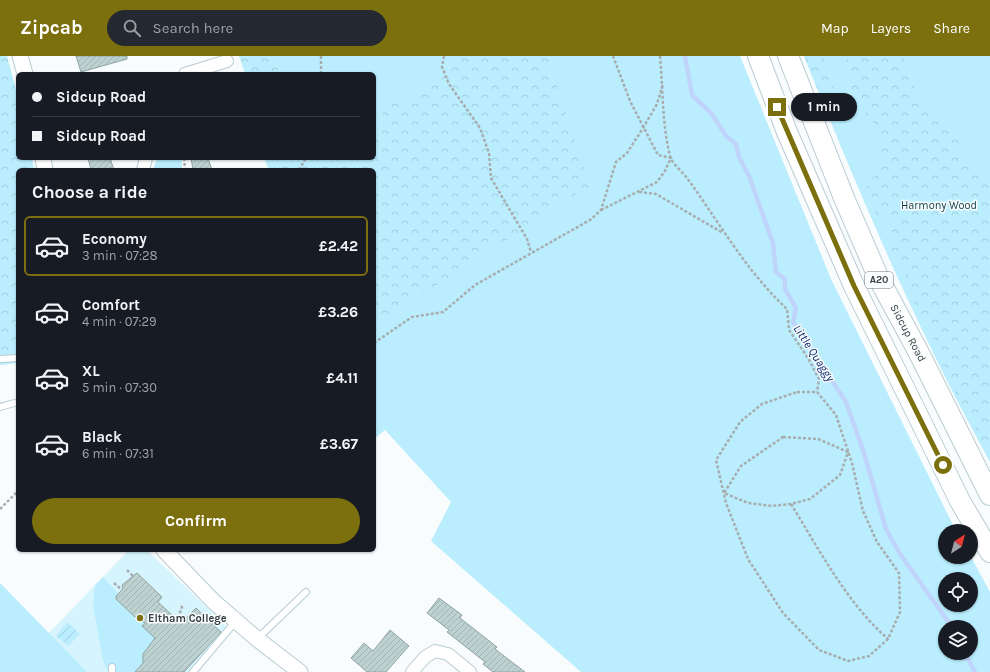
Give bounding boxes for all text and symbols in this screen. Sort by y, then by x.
search box [107,10,387,46]
text: Zipcab [20,17,83,39]
icon: search [121,17,143,39]
text: Search here [153,19,233,37]
text: Map [821,20,849,37]
text: Layers [871,20,911,37]
text: Share [933,20,970,37]
text: Sidcup Road [56,88,146,106]
callout: 1 min [791,93,857,121]
route end [768,98,786,116]
text: 1 min [808,99,840,114]
text: Sidcup Road [56,127,146,145]
text: Choose a ride [32,181,147,203]
park label: Harmony Wood [901,199,977,212]
icon: car [34,228,70,264]
text: Economy [82,230,147,248]
text: £2.42 [319,237,358,255]
text: 3 min · 07:28 [82,248,157,263]
road number: A20 [865,272,893,288]
icon: car [34,294,70,330]
text: Comfort [82,296,140,314]
street label: Sidcup Road [887,302,929,364]
text: £3.26 [318,303,358,321]
text: 4 min · 07:29 [82,314,157,329]
water label: Little Quaggy [790,322,838,385]
icon: car [34,360,70,396]
text: XL [82,362,100,380]
text: £4.11 [326,369,358,387]
text: 5 min · 07:30 [82,380,157,395]
icon: car [34,426,70,462]
text: Black [82,428,122,446]
text: £3.67 [320,435,358,453]
text: 6 min · 07:31 [82,446,154,461]
route start [934,456,952,474]
button: Confirm [32,498,360,544]
north arrow [938,524,978,564]
map controls [938,524,978,660]
button: locate [938,572,978,612]
place label: Eltham College [148,612,227,625]
marker: Eltham College [135,613,145,623]
button: layers [938,620,978,660]

